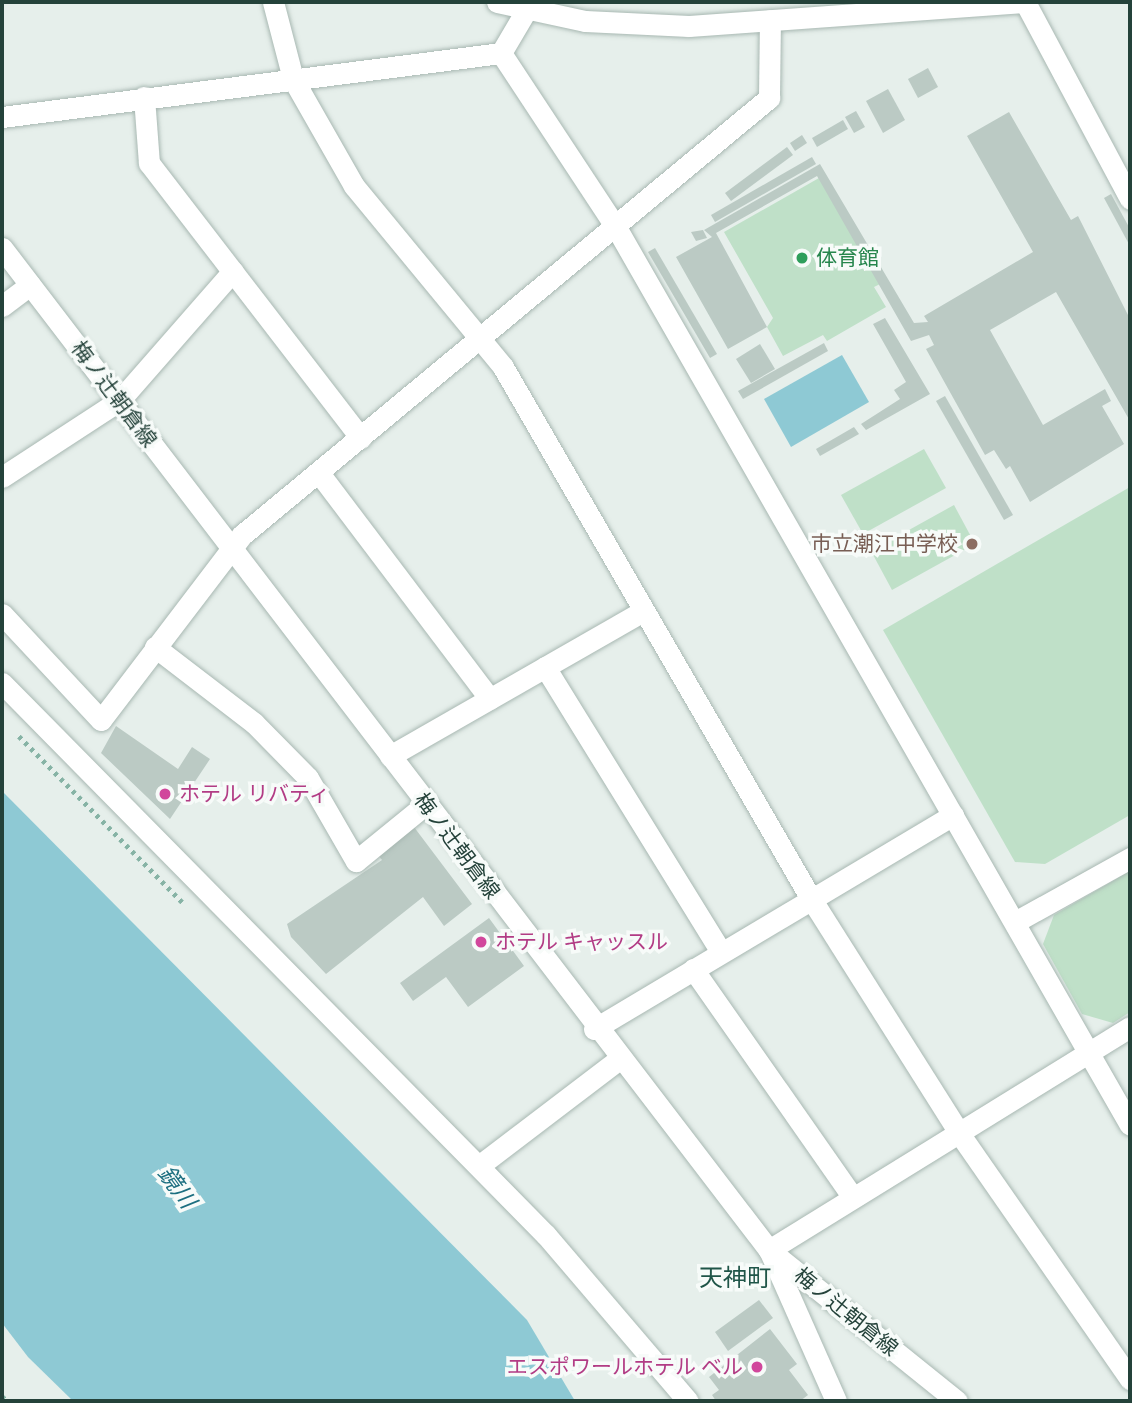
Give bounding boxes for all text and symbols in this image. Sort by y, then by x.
place label: 体育館 [816,245,879,271]
marker: 体育館 [794,250,810,266]
street label: 梅ノ辻朝倉線 [66,336,162,452]
place label: 市立潮江中学校 [811,531,958,557]
marker: 市立潮江中学校 [964,536,980,552]
place label: ホテル リバティ [179,781,331,807]
marker: ホテル リバティ [157,786,173,802]
street label: 梅ノ辻朝倉線 [409,788,505,904]
place label: ホテル キャッスル [495,929,668,955]
marker: ホテル キャッスル [473,934,489,950]
water label: 鏡川 [152,1160,202,1214]
street label: 梅ノ辻朝倉線 [789,1263,903,1361]
district label: 天神町 [699,1265,771,1293]
place label: エスポワールホテル ベル [507,1354,743,1380]
marker: エスポワールホテル ベル [749,1359,765,1375]

